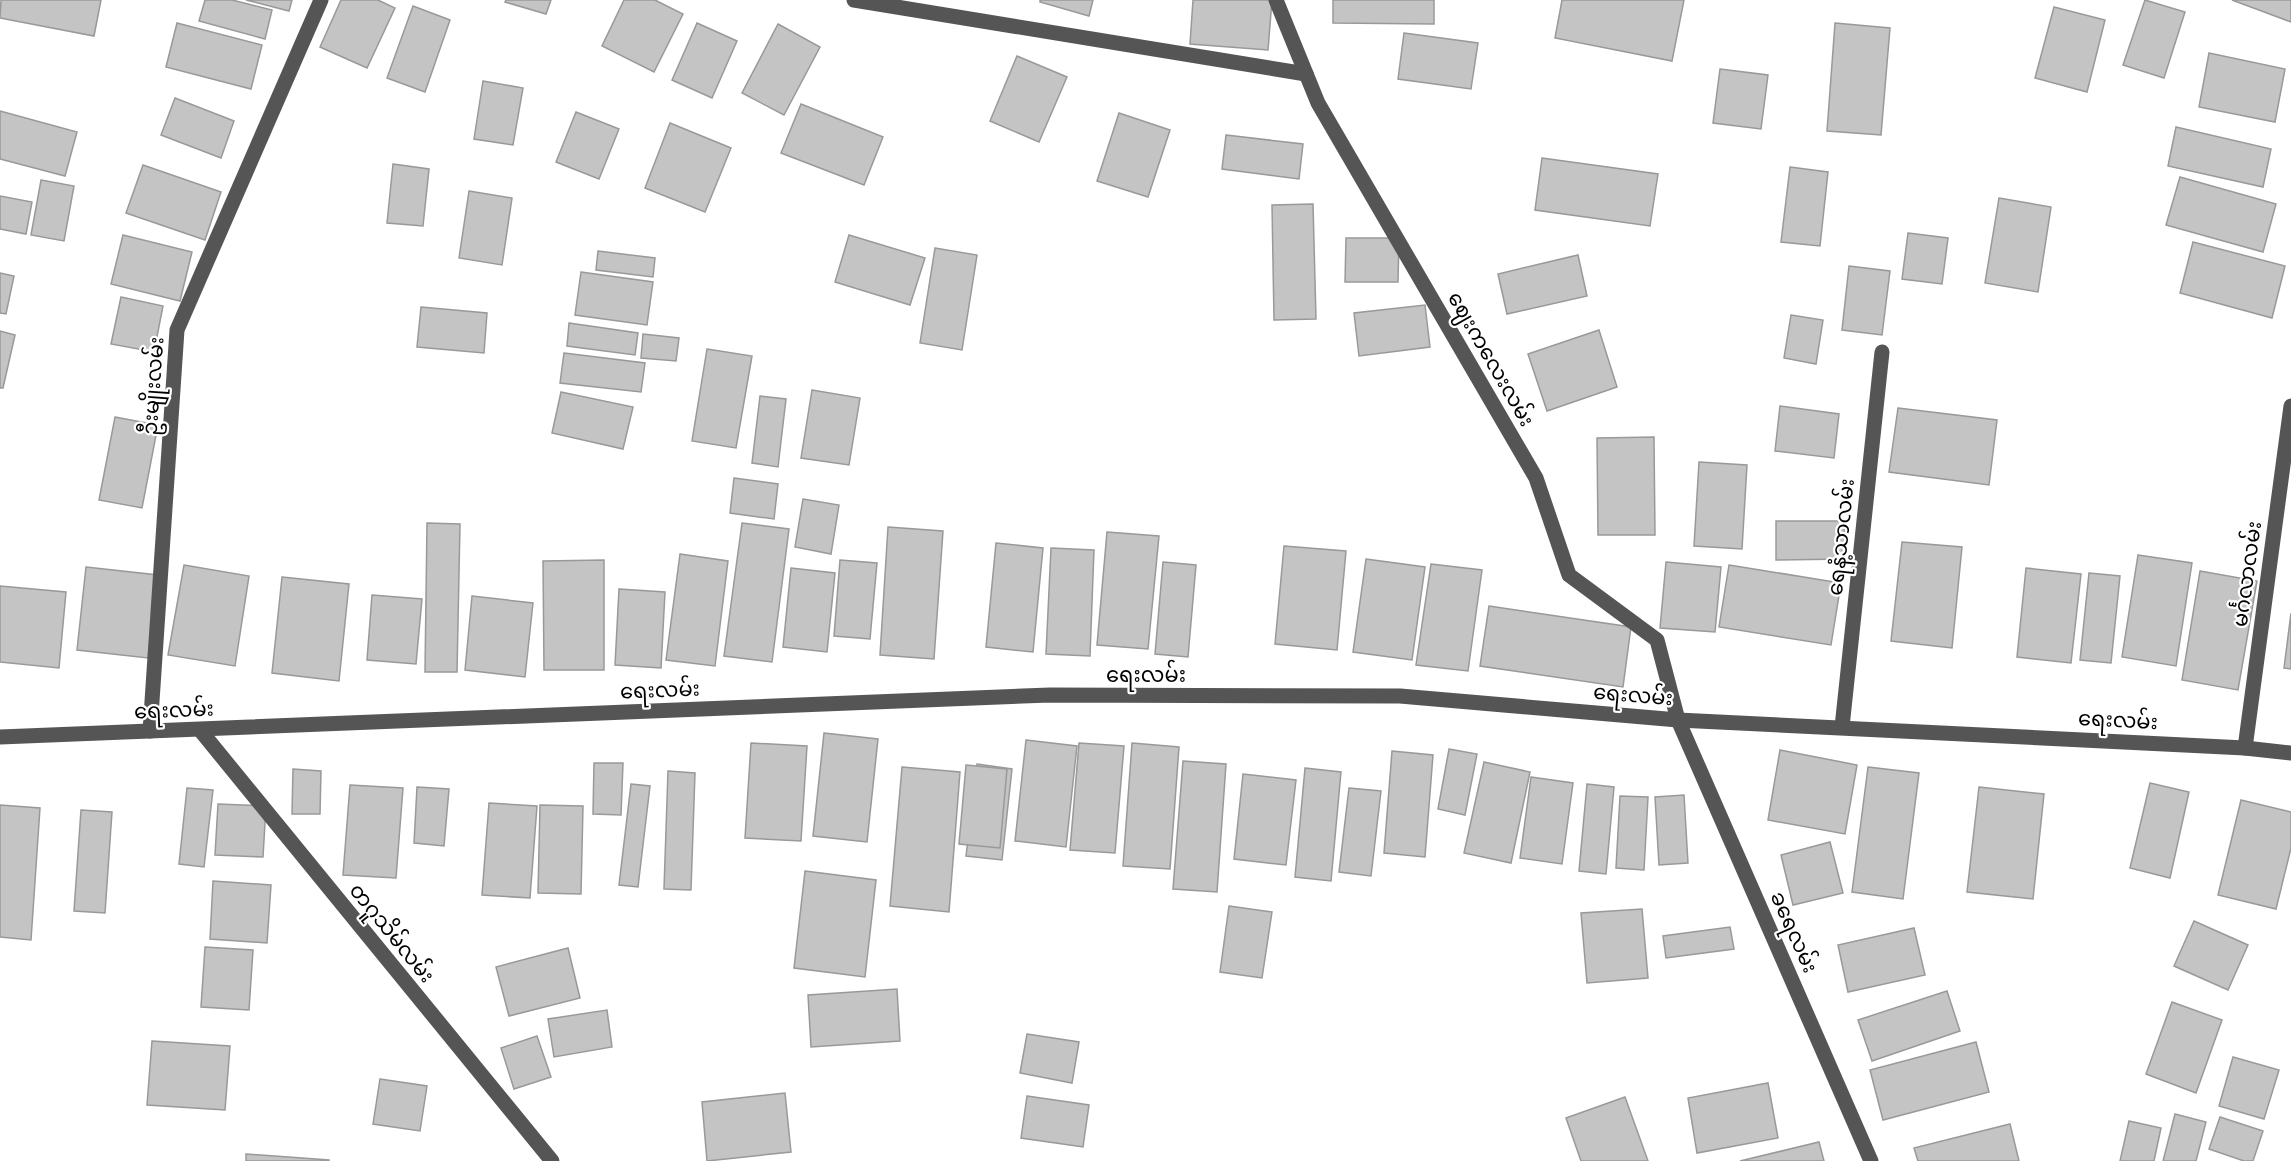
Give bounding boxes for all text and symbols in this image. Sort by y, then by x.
street label: ဈေးကလေးလမ်း [1439,286,1543,433]
street label: ဦးမျိုးလမ်း [134,336,174,436]
street label: ရေနံ့သာလမ်း [1819,477,1864,597]
street label: မင်္ဂလာလမ်း [2224,519,2266,628]
street label: ရေးလမ်း [1106,659,1186,692]
street label: ရေးလမ်း [620,673,700,708]
street label: ရေးလမ်း [1592,676,1674,715]
street label: ရေးလမ်း [134,693,214,728]
street label: ရေးလမ်း [2077,702,2159,739]
street label: တဂူသိမ်လမ်း [341,876,442,991]
street label: ခရေလမ်း [1761,886,1826,979]

